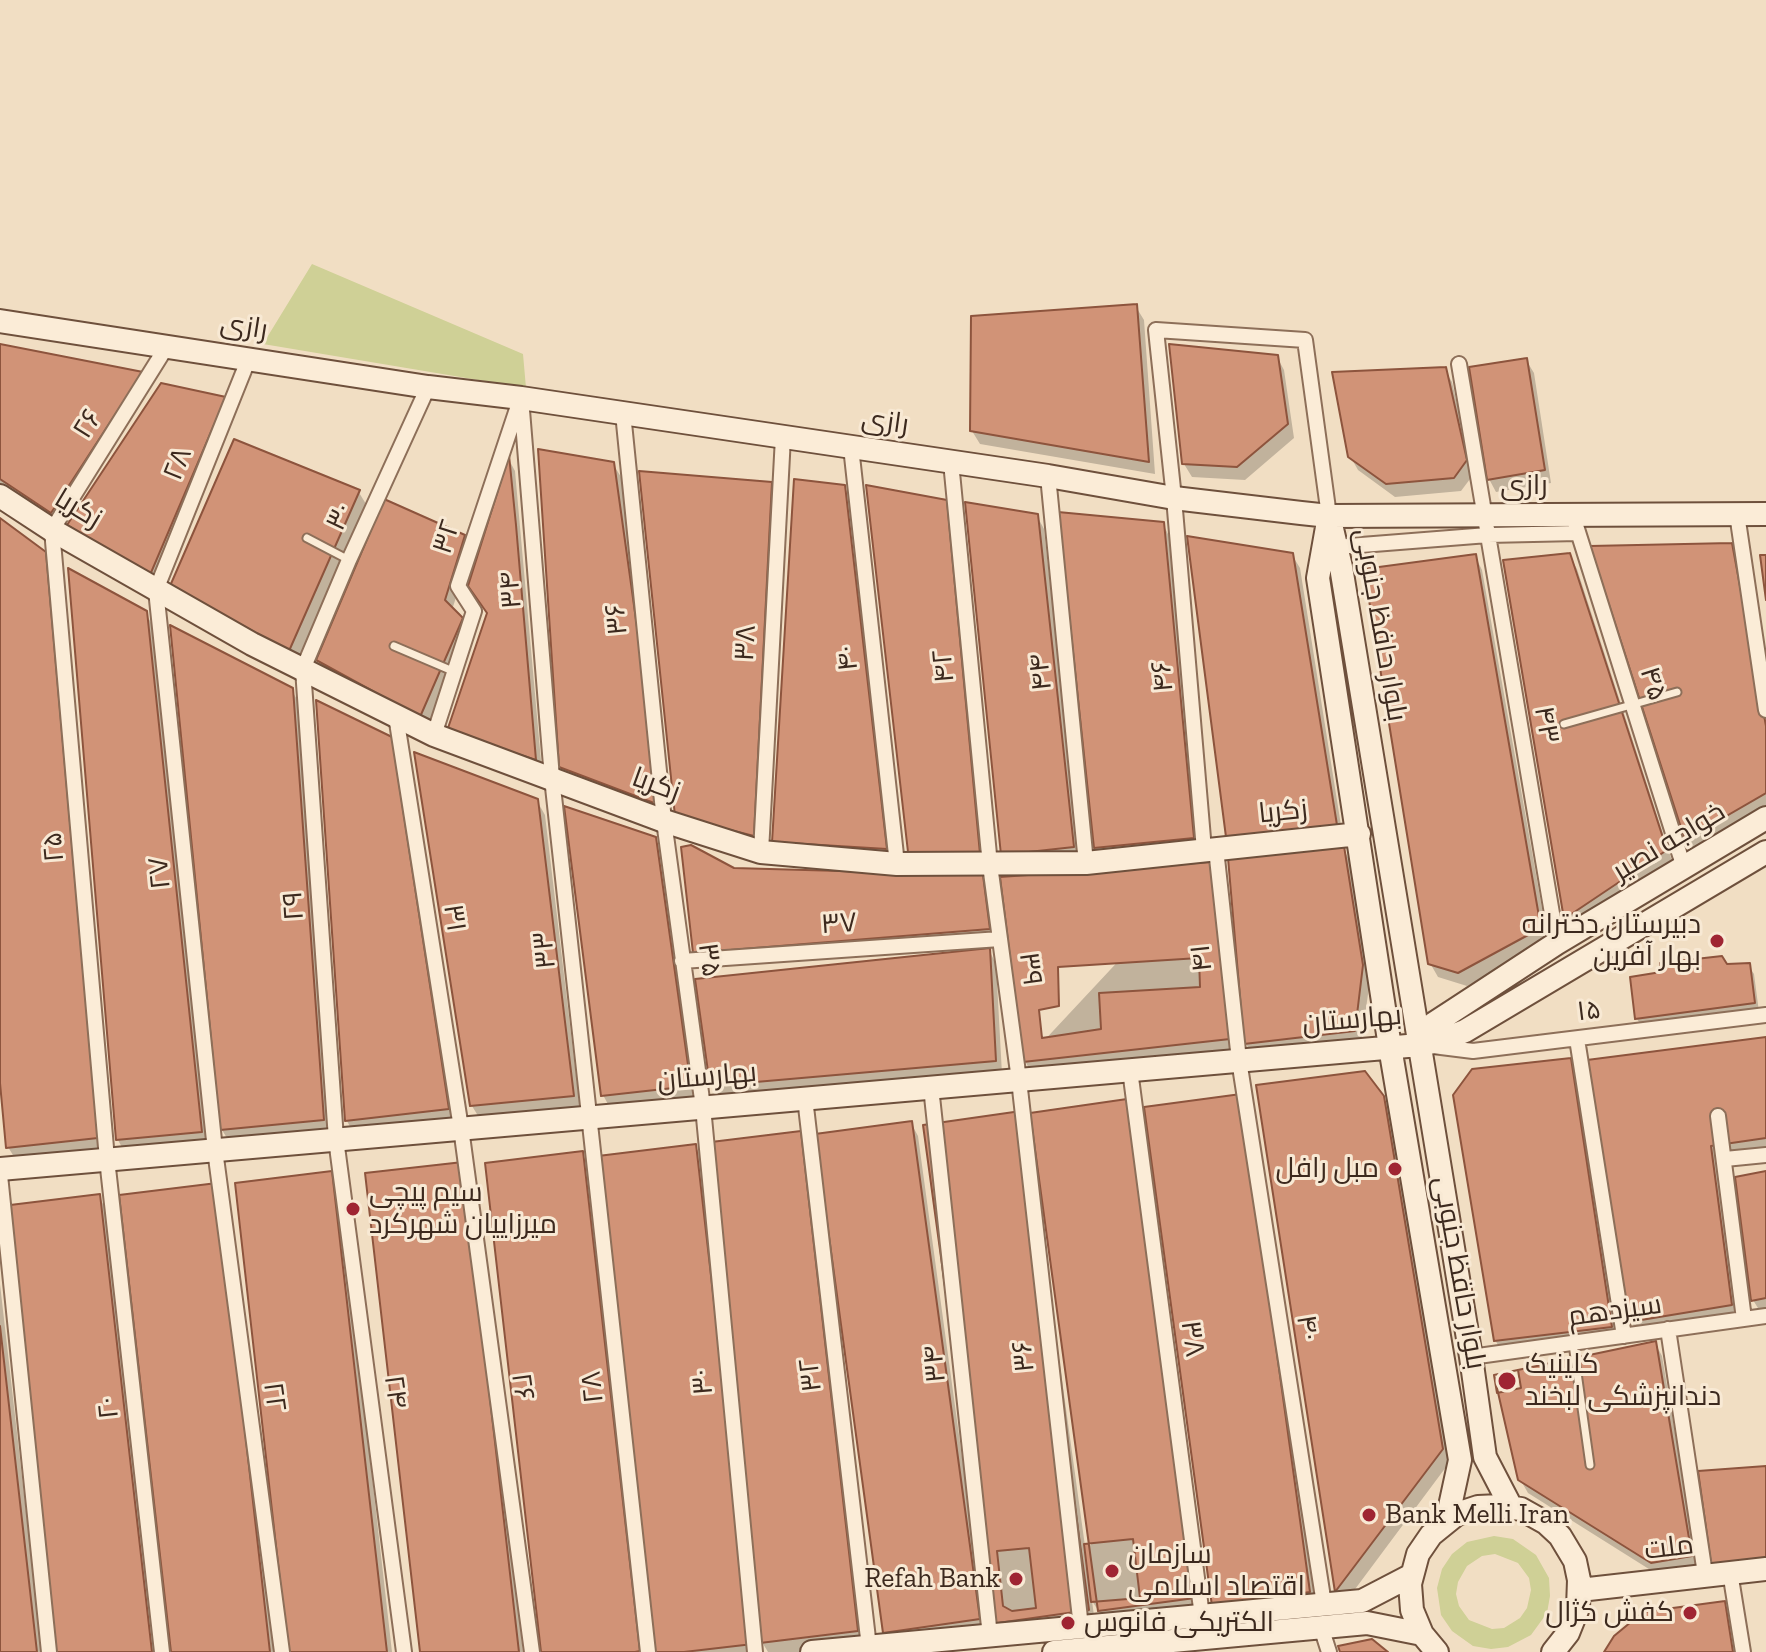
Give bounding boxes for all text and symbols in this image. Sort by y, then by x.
street label: رازی [218,307,270,347]
street label: رازی [859,402,911,442]
street label: ۲۶ [66,403,110,445]
street label: ۲۸ [156,443,200,485]
street label: رازی [1500,469,1548,503]
street label: زکریا [48,482,108,536]
street label: ۳۰ [319,498,361,536]
street label: ۳۲ [426,516,468,558]
street label: بلوار حافظ جنوبی [1347,526,1413,724]
street label: ۳۴ [493,570,529,610]
street label: ۳۶ [599,601,635,637]
street label: ۳۸ [728,624,764,662]
street label: ۴۰ [830,644,866,672]
street label: ۴۲ [926,648,962,684]
street label: ۴۴ [1022,652,1060,692]
street label: ۴۶ [1145,659,1181,693]
street label: ۴۵ [1632,663,1674,705]
street label: ۴۳ [1526,704,1566,746]
street label: زکریا [627,761,685,809]
street label: زکریا [1257,793,1309,831]
street label: خواجه نصیر [1607,795,1731,889]
street label: ۲۵ [36,831,72,863]
street label: ۲۷ [142,855,178,891]
street label: ۲۹ [276,890,312,922]
street label: ۳۱ [435,902,473,934]
street label: ۳۷ [820,906,858,942]
place label: دبیرستان دخترانه بهار آفرین [1522,908,1701,974]
street label: ۳۳ [526,929,564,971]
marker: دبیرستان دخترانه بهار آفرین [1708,932,1726,950]
street label: ۳۵ [690,941,728,979]
street label: ۴۱ [1184,943,1220,973]
street label: ۳۹ [1011,950,1049,988]
street label: ۱۵ [1575,993,1603,1029]
street label: بهارستان [1301,999,1403,1041]
street label: بهارستان [656,1056,758,1098]
place label: مبل رافل [1275,1152,1379,1186]
marker: مبل رافل [1386,1160,1404,1178]
street label: بلوار حافظ جنوبی [1426,1174,1492,1372]
place label: سیم پیچی میرزاییان شهرکرد [369,1176,557,1242]
marker: سیم پیچی میرزاییان شهرکرد [344,1200,362,1218]
street label: سیزدهم [1566,1288,1664,1334]
street label: ۴۰ [1288,1313,1326,1343]
street label: ۳۸ [1173,1319,1211,1359]
street label: ۳۶ [1006,1338,1042,1374]
street label: ۳۴ [916,1344,954,1384]
place label: کلینیک دندانپزشکی لبخند [1525,1348,1721,1414]
street label: ۳۲ [792,1356,830,1394]
street label: ۳۰ [685,1368,721,1396]
street label: ۲۸ [575,1369,611,1405]
marker: کلینیک دندانپزشکی لبخند [1496,1370,1518,1392]
street label: ۲۶ [503,1371,541,1403]
street label: ۲۴ [376,1373,414,1411]
street label: ۲۲ [255,1380,293,1414]
street label: ۲۰ [91,1395,127,1421]
place label: Bank Melli Iran [1385,1498,1569,1532]
marker: Bank Melli Iran [1360,1506,1378,1524]
street label: ملت [1642,1528,1696,1568]
place label: سازمان اقتصاد اسلامی [1128,1538,1305,1604]
place label: Refah Bank [864,1562,1000,1596]
marker: سازمان اقتصاد اسلامی [1103,1562,1121,1580]
marker: Refah Bank [1007,1570,1025,1588]
place label: کفش کژال [1545,1596,1674,1630]
marker: کفش کژال [1681,1604,1699,1622]
place label: الکتریکی فانوس [1084,1606,1274,1640]
marker: الکتریکی فانوس [1059,1614,1077,1632]

